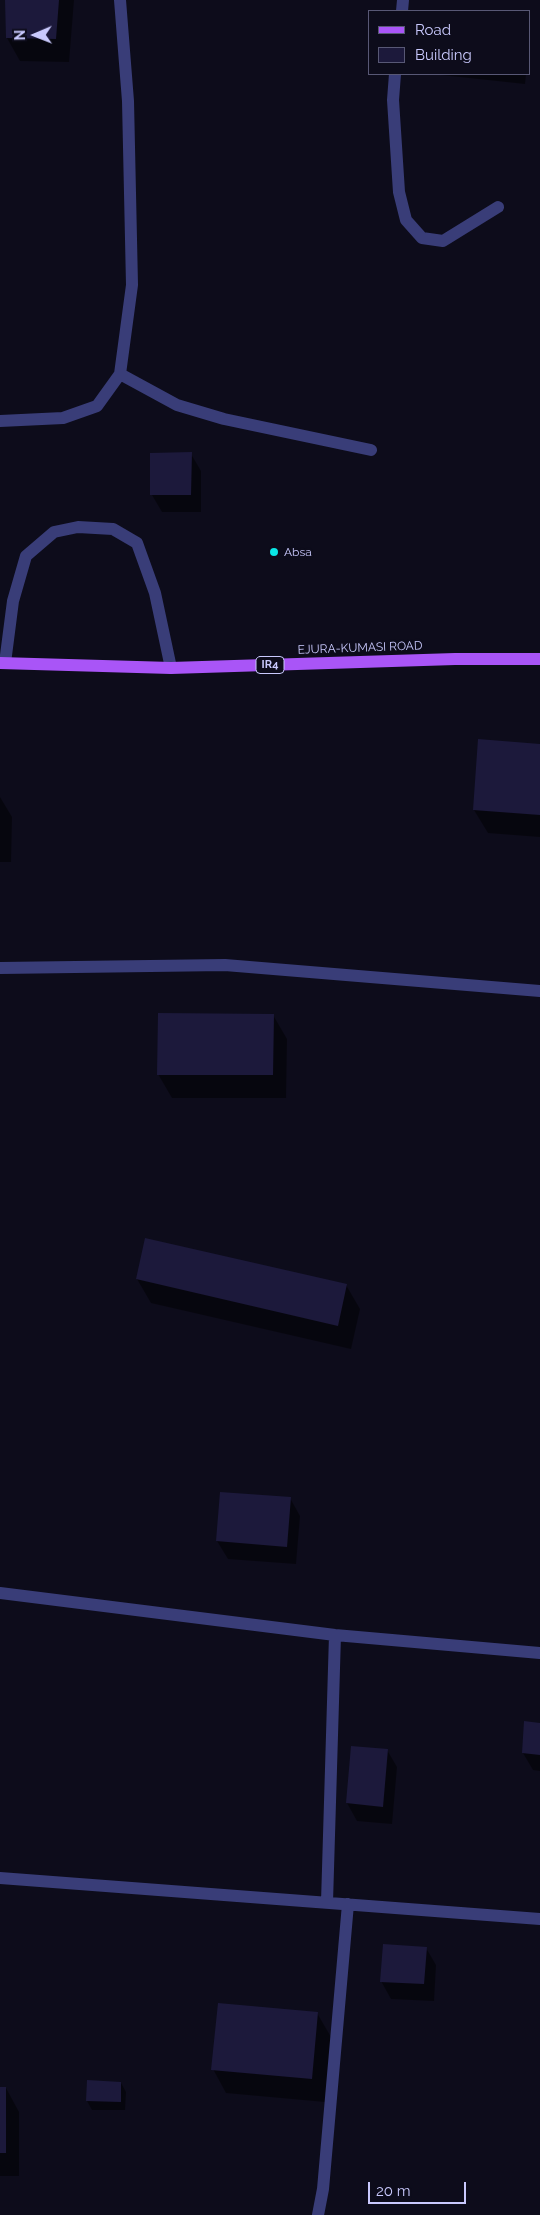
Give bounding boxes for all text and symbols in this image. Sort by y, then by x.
north arrow [10,10,60,60]
legend [368,10,530,75]
text: Road [415,21,451,39]
text: N [12,30,28,41]
text: Building [415,46,472,64]
place label: Absa [284,545,312,559]
marker: Absa [268,546,280,558]
street label: EJURA-KUMASI ROAD [297,639,423,657]
road number: IR4 [256,656,284,674]
scale bar [370,2172,468,2204]
text: 20 m [376,2182,411,2200]

